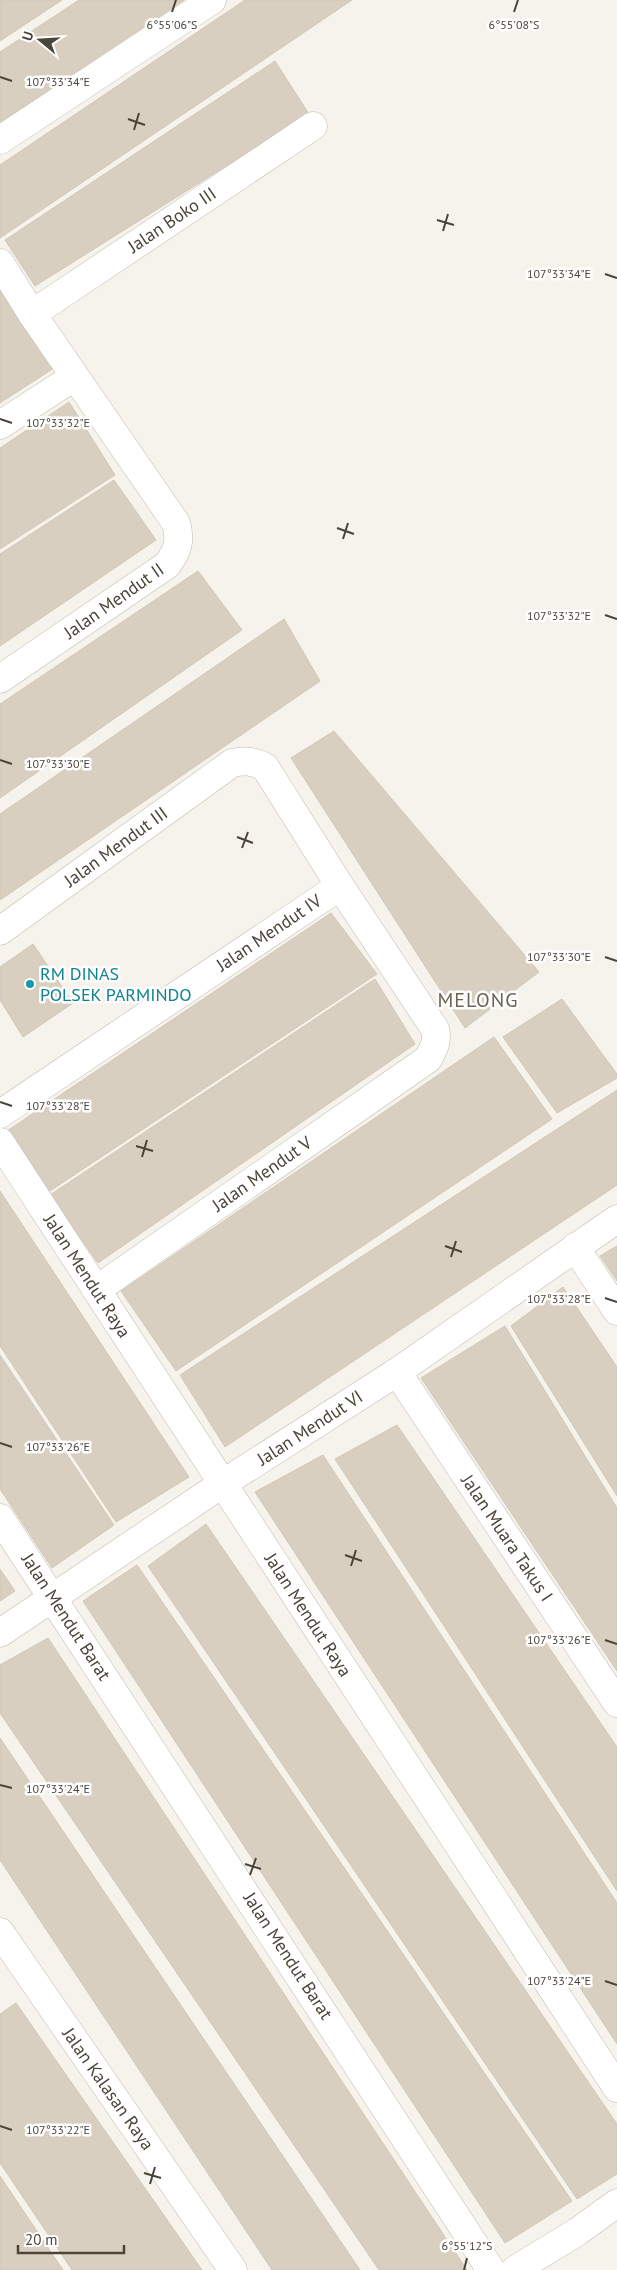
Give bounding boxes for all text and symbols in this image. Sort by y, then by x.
north arrow [15,15,65,65]
text: 6°55'06"S [147,17,197,32]
text: 6°55'08"S [489,17,539,32]
text: U [18,29,38,43]
text: 107°33'34"E [26,74,90,89]
street label: Jalan Boko III [122,182,220,258]
text: 107°33'34"E [527,266,591,281]
text: 107°33'32"E [26,415,90,430]
street label: Jalan Mendut II [58,558,168,644]
text: 107°33'32"E [527,608,591,623]
text: 107°33'30"E [26,756,90,771]
street label: Jalan Mendut III [59,801,172,892]
street label: Jalan Mendut IV [211,889,326,977]
text: 107°33'30"E [527,949,591,964]
place label: RM DINAS POLSEK PARMINDO [40,962,192,1006]
marker: RM DINAS POLSEK PARMINDO [24,978,36,990]
district label: MELONG [438,987,518,1013]
text: 107°33'28"E [26,1098,90,1113]
street label: Jalan Mendut V [207,1130,317,1217]
street label: Jalan Mendut Raya [38,1209,136,1342]
text: 107°33'28"E [527,1291,591,1306]
street label: Jalan Mendut VI [252,1385,367,1471]
text: 107°33'26"E [26,1439,90,1454]
street label: Jalan Muara Takus I [456,1469,558,1606]
street label: Jalan Mendut Barat [16,1548,116,1685]
street label: Jalan Mendut Raya [259,1548,357,1681]
text: 107°33'26"E [527,1632,591,1647]
text: 107°33'24"E [26,1781,90,1796]
street label: Jalan Mendut Barat [238,1887,338,2024]
text: 107°33'24"E [527,1973,591,1988]
street label: Jalan Kalasan Raya [57,2022,159,2155]
text: 107°33'22"E [26,2122,90,2137]
scale bar [18,2222,124,2254]
text: 20 m [25,2230,58,2249]
text: 6°55'12"S [442,2238,492,2253]

